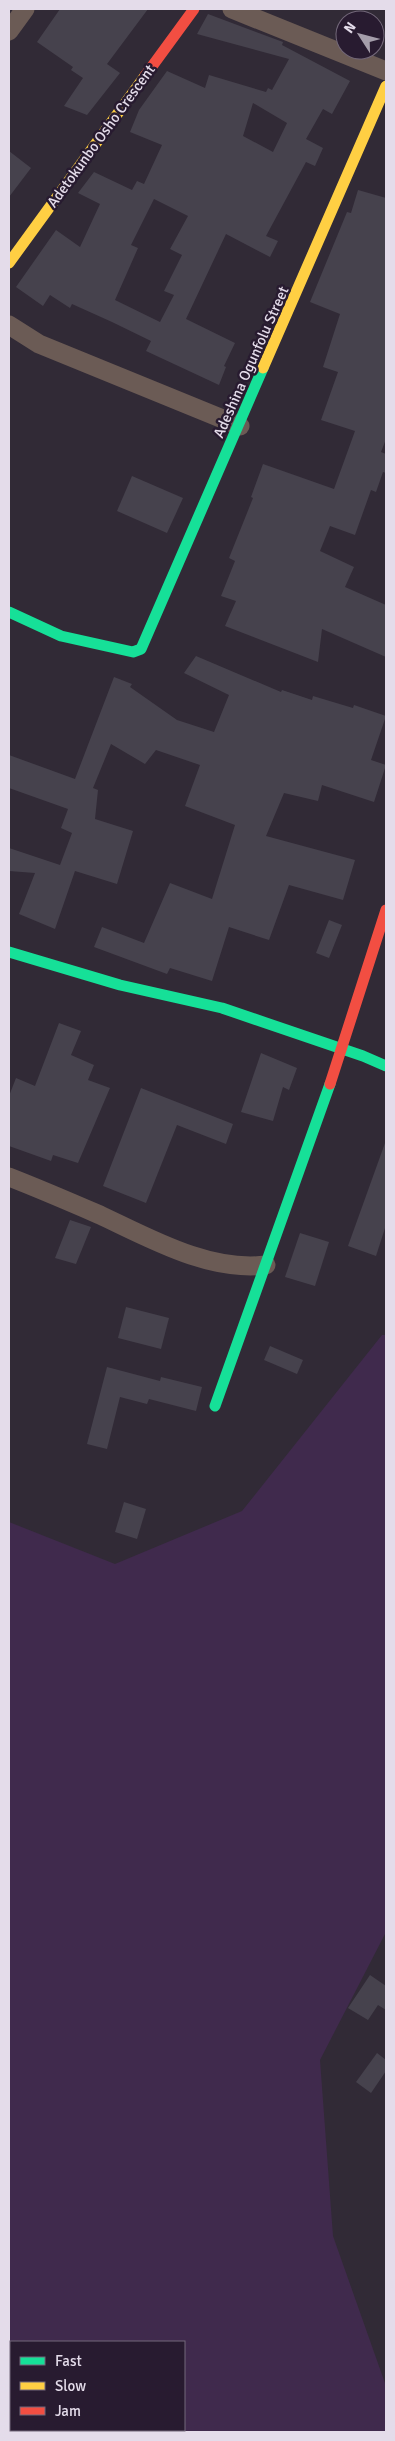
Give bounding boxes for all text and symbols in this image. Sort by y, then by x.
north arrow [335,10,385,60]
text: N [340,19,360,37]
street label: Adetokunbo Osho Crescent [43,61,159,211]
street label: Adeshina Ogunfolu Street [209,283,293,441]
legend [10,2341,185,2431]
text: Fast [55,2352,82,2370]
text: Slow [55,2377,86,2395]
text: Jam [55,2402,81,2420]

